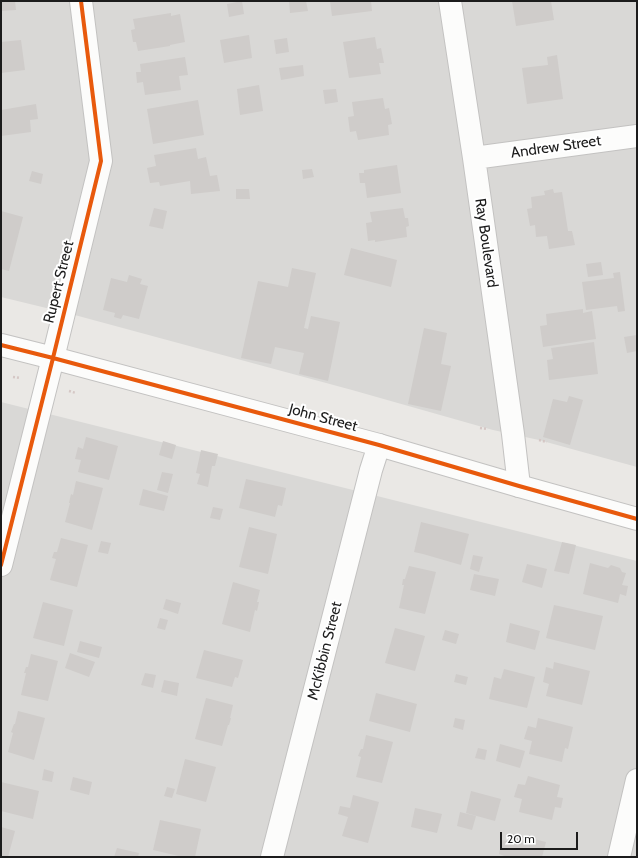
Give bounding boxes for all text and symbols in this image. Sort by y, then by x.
street label: Andrew Street [510,132,602,162]
street label: Ray Boulevard [471,197,501,289]
street label: Rupert Street [40,239,78,325]
street label: John Street [287,400,359,436]
street label: McKibbin Street [304,600,346,702]
scale bar [502,824,580,850]
text: 20 m [507,831,535,846]

